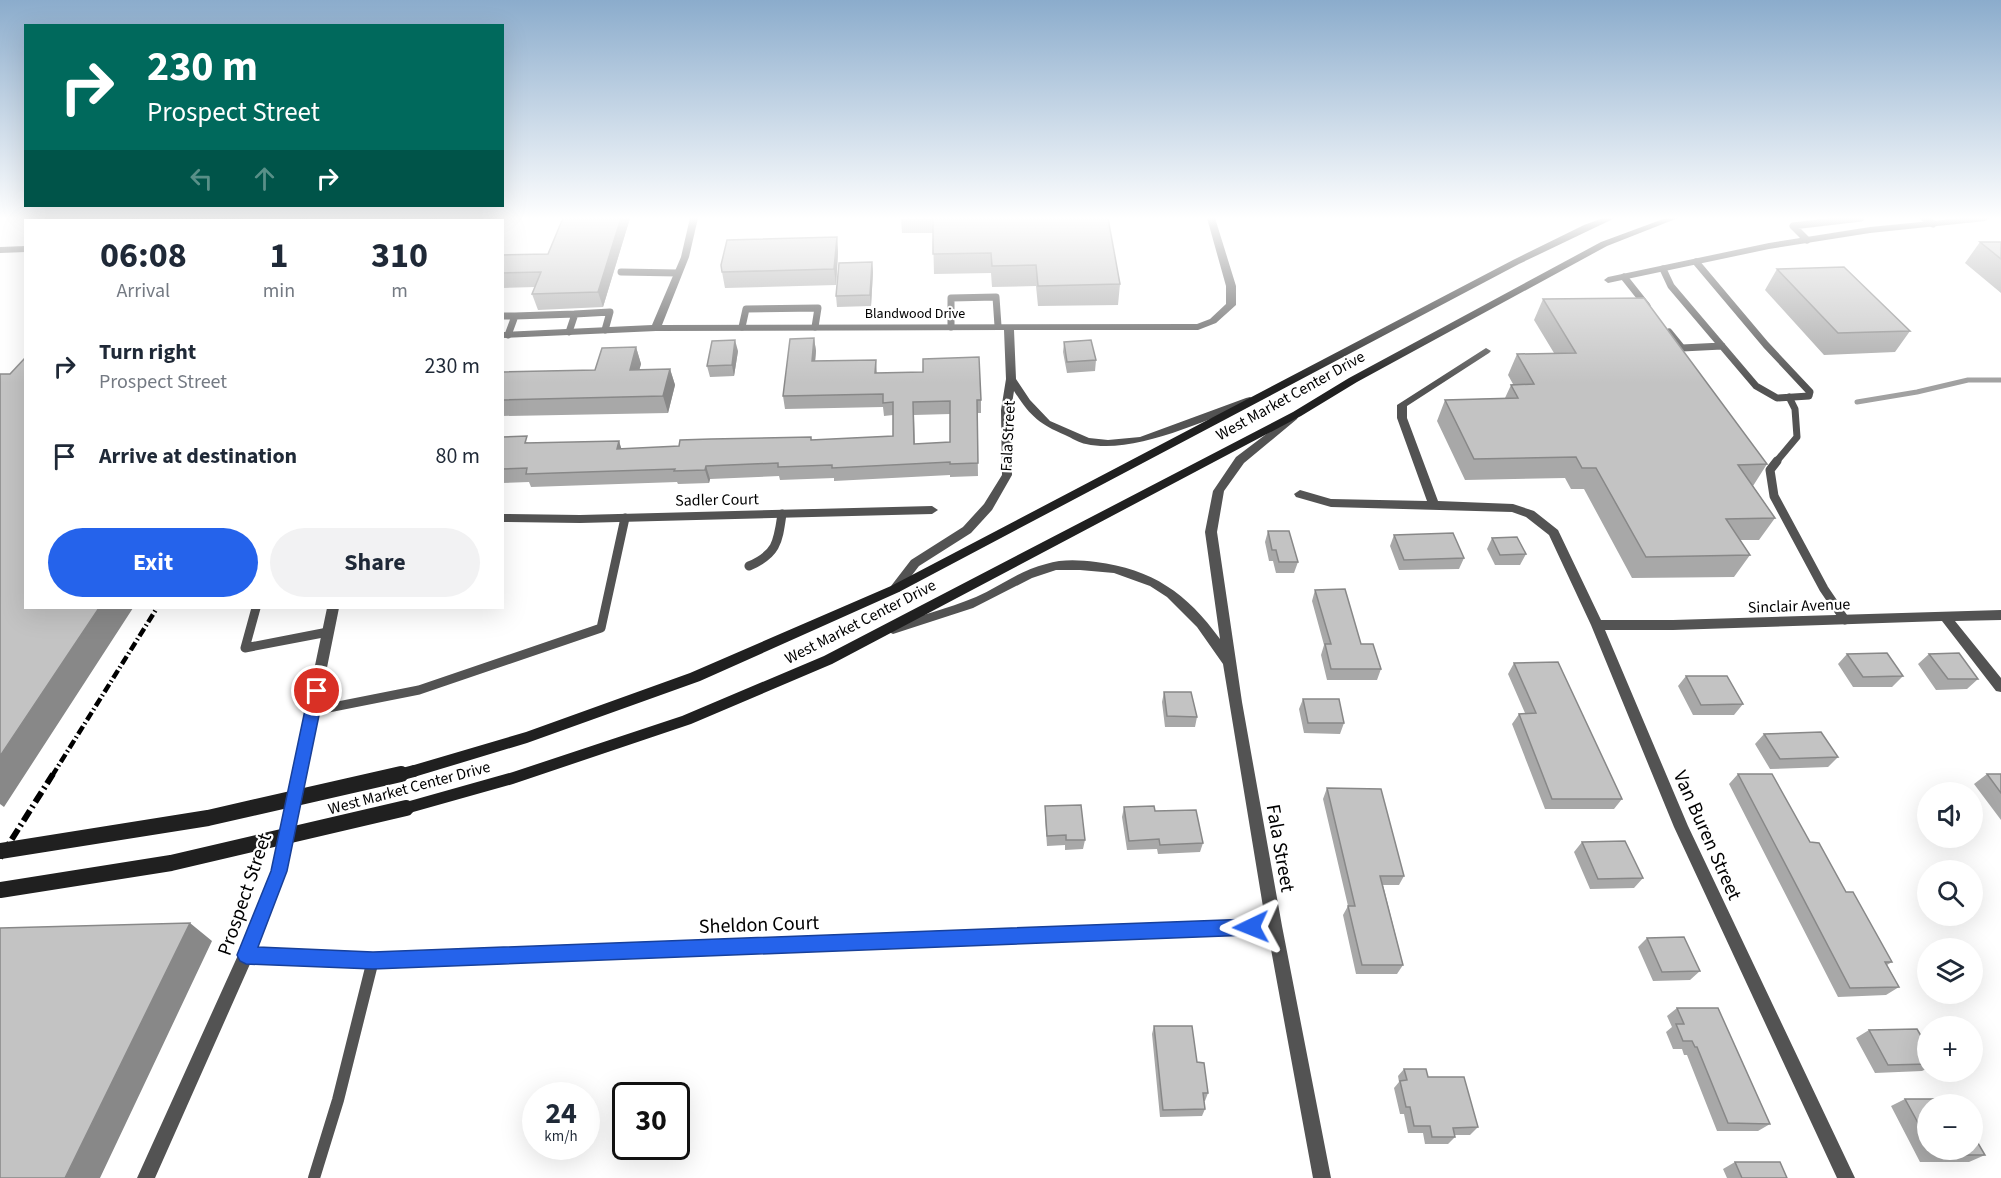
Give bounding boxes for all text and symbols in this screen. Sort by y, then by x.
text: 230 m [147,37,258,97]
icon: right [48,48,126,126]
text: Prospect Street [147,93,320,132]
icon: left [185,162,218,195]
icon: ahead [248,162,281,195]
icon: right [311,162,344,195]
text: 06:08 [100,230,187,281]
text: 1 [269,230,288,281]
text: 310 [371,230,428,281]
text: Arrival [116,277,170,305]
text: min [263,277,295,305]
text: m [391,277,408,305]
street label: Blandwood Drive [865,304,965,324]
text: Turn right [99,336,196,368]
street label: West Market Center Drive [1212,346,1369,446]
icon: right [48,350,81,383]
text: 230 m [425,350,480,382]
text: Prospect Street [99,368,227,396]
street label: Fala Street [995,400,1021,472]
icon: arrive [48,440,81,473]
text: Arrive at destination [99,440,297,472]
text: 80 m [435,440,480,472]
street label: Sadler Court [675,488,760,512]
button: Exit [48,528,258,597]
button: Share [270,528,480,597]
street label: West Market Center Drive [781,574,940,670]
street label: Sinclair Avenue [1747,593,1851,619]
pin [291,665,342,716]
icon: arrive [300,674,333,707]
street label: West Market Center Drive [326,756,493,820]
street label: Van Buren Street [1666,766,1748,905]
map controls [1917,782,1983,1160]
button: sound [1917,782,1983,848]
street label: Fala Street [1259,802,1302,894]
street label: Prospect Street [211,829,279,959]
button: search [1917,860,1983,926]
position arrow [1219,895,1283,959]
street label: Sheldon Court [698,909,820,941]
button: layers [1917,938,1983,1004]
button: + [1917,1016,1983,1082]
speed limit sign: 30 [612,1082,690,1160]
text: 24 [545,1092,577,1135]
button: − [1917,1094,1983,1160]
text: km/h [544,1126,578,1147]

